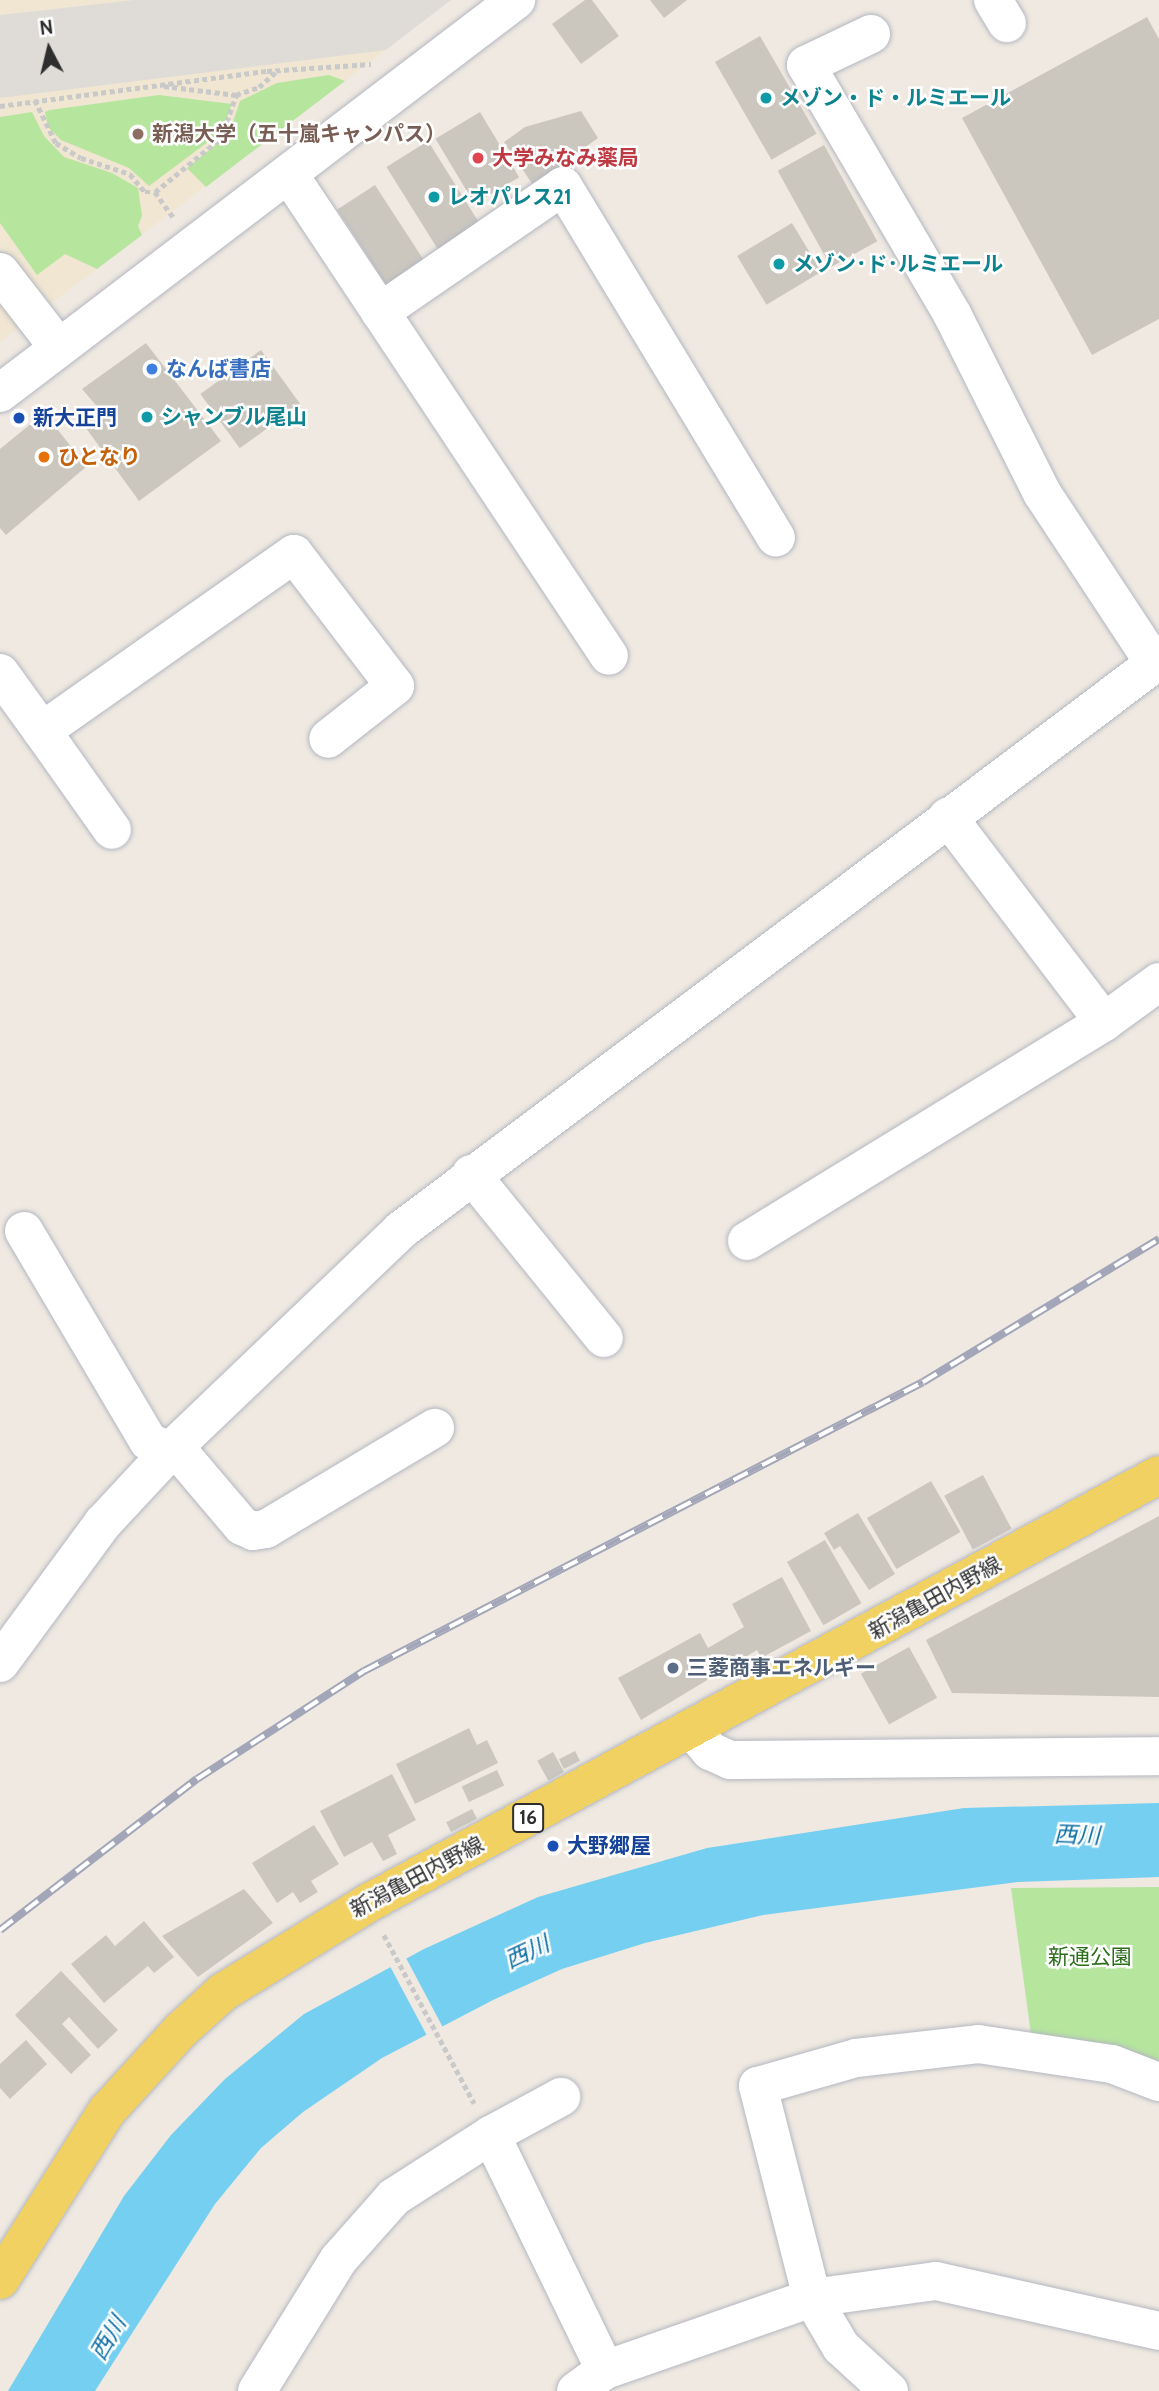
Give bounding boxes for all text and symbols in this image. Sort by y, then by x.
north arrow [14,14,84,84]
text: N [38,15,54,40]
place label: メゾン・ド・ルミエール [780,85,1011,111]
marker: メゾン・ド・ルミエール [758,90,774,106]
place label: 新潟大学（五十嵐キャンパス） [152,121,446,147]
marker: 新潟大学（五十嵐キャンパス） [130,126,146,142]
place label: 大学みなみ薬局 [492,145,639,171]
marker: 大学みなみ薬局 [470,150,486,166]
place label: レオパレス21 [448,184,572,210]
marker: レオパレス21 [426,189,442,205]
place label: メゾン･ド･ルミエール [793,251,1003,277]
marker: メゾン･ド･ルミエール [771,256,787,272]
place label: なんば書店 [166,356,271,382]
marker: なんば書店 [144,361,160,377]
place label: シャンブル尾山 [161,404,308,430]
place label: 新大正門 [33,405,117,431]
marker: シャンブル尾山 [139,409,155,425]
marker: 新大正門 [11,410,27,426]
place label: ひとなり [58,444,142,470]
marker: ひとなり [36,449,52,465]
street label: 新潟亀田内野線 [865,1551,1005,1645]
place label: 三菱商事エネルギー [687,1655,876,1681]
marker: 三菱商事エネルギー [665,1660,681,1676]
road number: 16 [510,1802,546,1834]
water label: 西川 [1054,1820,1100,1850]
street label: 新潟亀田内野線 [346,1831,488,1923]
place label: 大野郷屋 [567,1833,651,1859]
marker: 大野郷屋 [545,1838,561,1854]
water label: 西川 [500,1930,554,1974]
park label: 新通公園 [1048,1944,1132,1970]
water label: 西川 [84,2311,132,2365]

